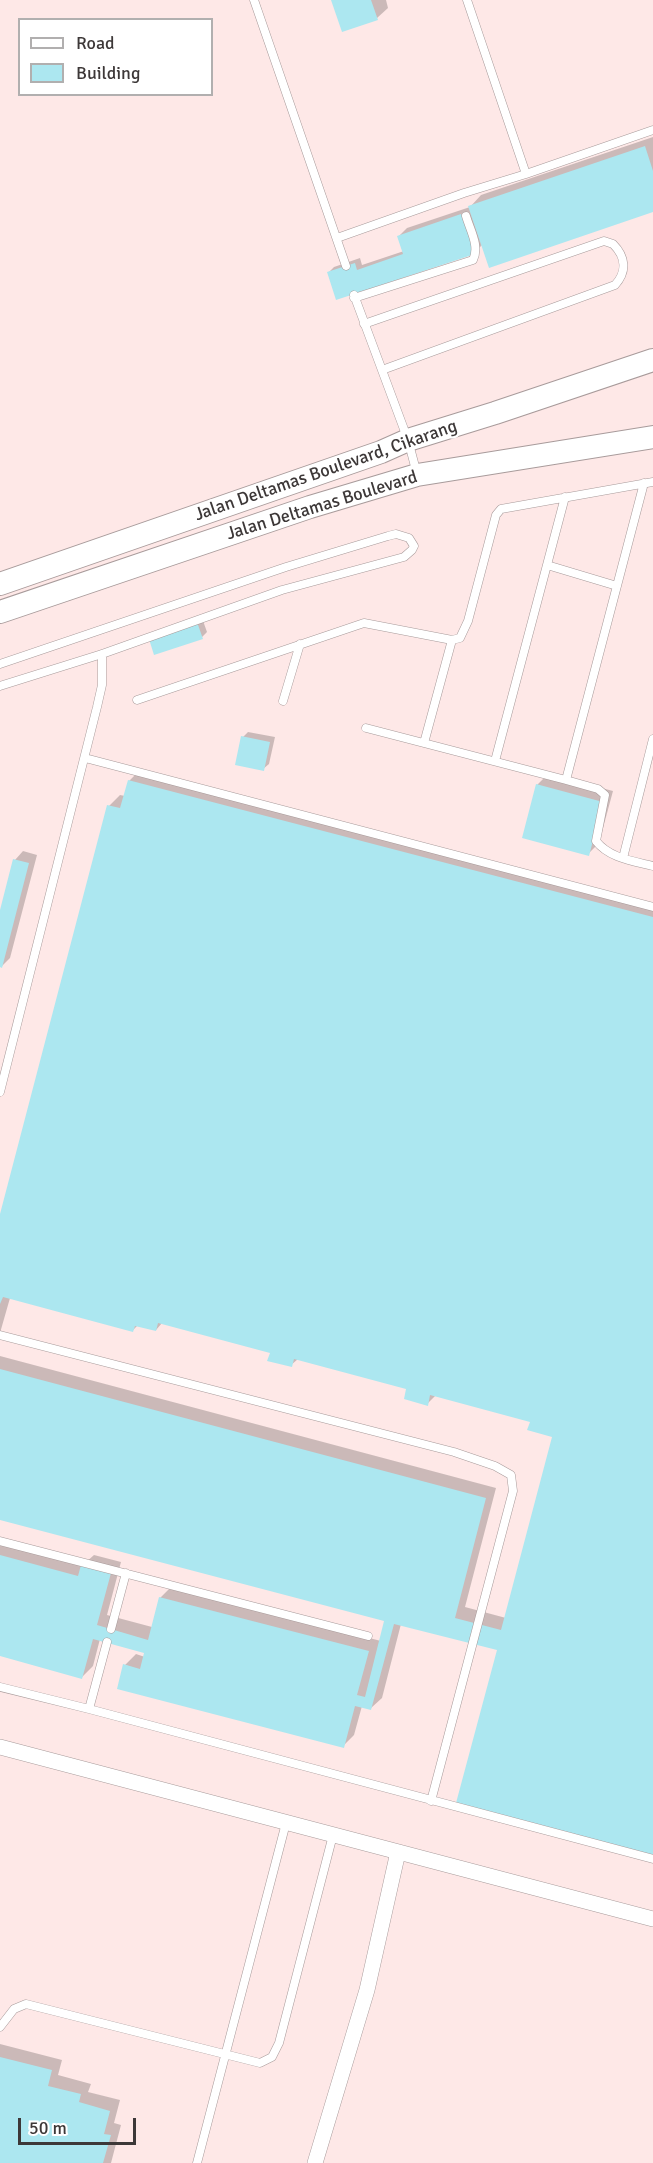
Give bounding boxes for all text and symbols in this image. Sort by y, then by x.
legend [18,18,213,96]
text: Road [76,32,115,54]
text: Building [76,62,140,84]
street label: Jalan Deltamas Boulevard, Cikarang [192,416,460,526]
street label: Jalan Deltamas Boulevard [224,467,420,545]
scale bar [21,2106,140,2144]
text: 50 m [29,2117,67,2139]

